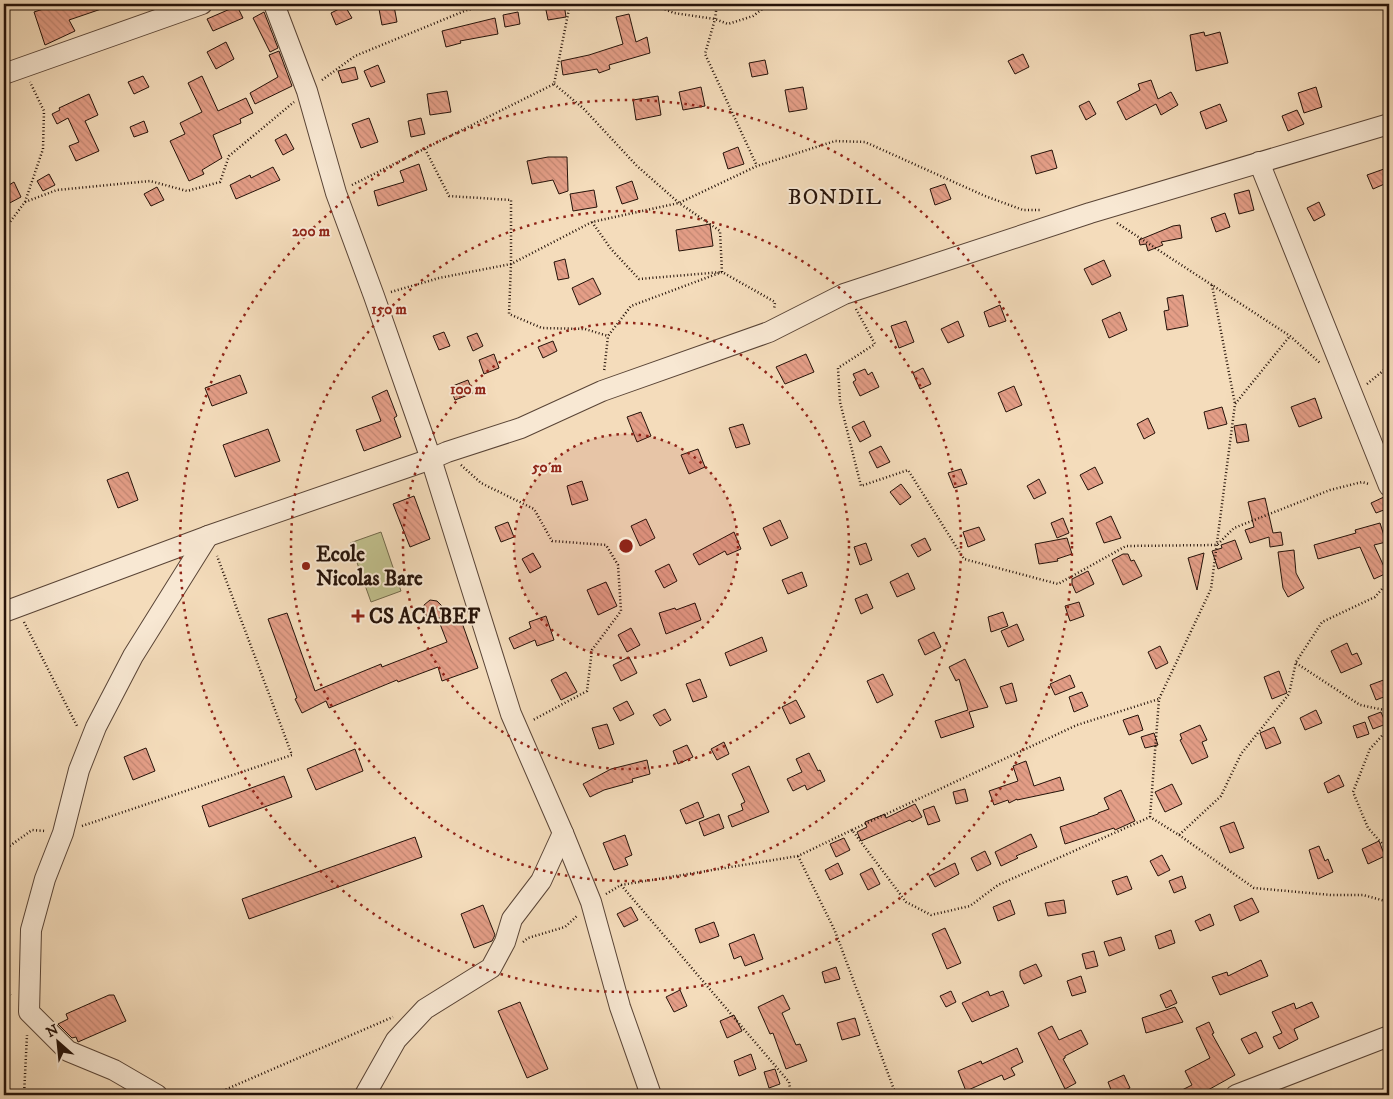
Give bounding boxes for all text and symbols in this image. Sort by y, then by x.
district label: BONDIL [788,184,882,211]
text: 200 m [292,222,331,241]
text: 150 m [371,300,407,319]
text: 100 m [450,380,487,399]
text: 50 m [531,458,563,477]
centre of rings [617,537,635,555]
place label: Ecole Nicolas Bare [316,542,423,592]
marker: Ecole Nicolas Bare [300,560,312,572]
place label: CS ACABEF [369,604,480,630]
marker: CS ACABEF [351,609,365,623]
north arrow [32,1016,82,1066]
text: N [43,1020,62,1042]

